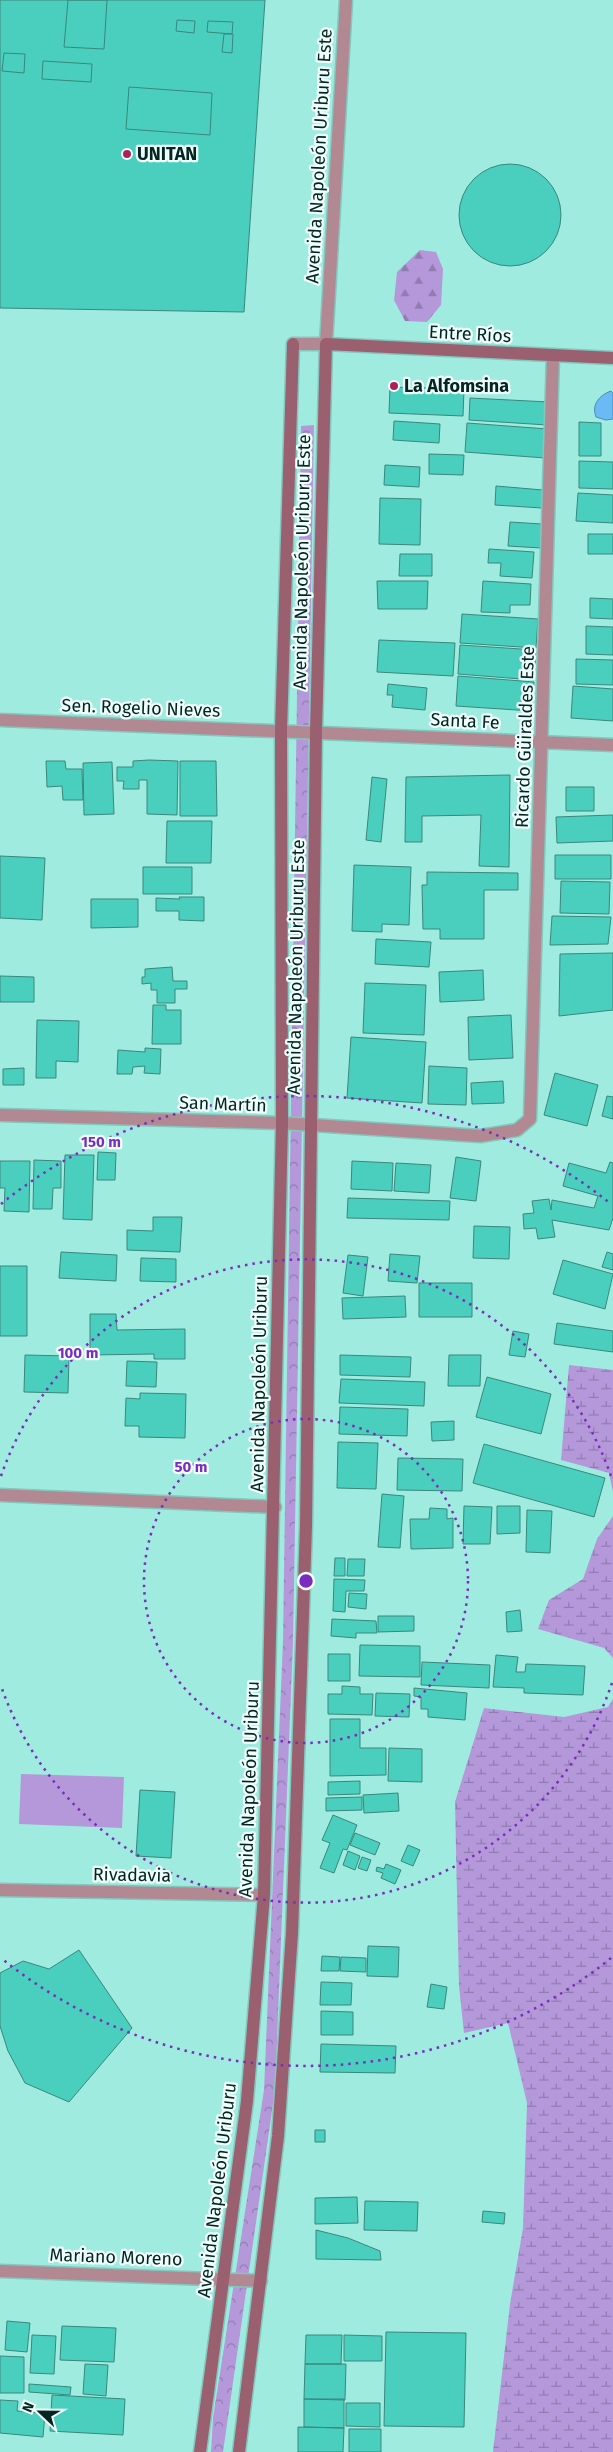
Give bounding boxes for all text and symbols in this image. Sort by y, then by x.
street label: Avenida Napoleón Uriburu Este [301,28,337,284]
place label: UNITAN [137,143,197,165]
marker: UNITAN [121,148,133,160]
street label: Entre Ríos [428,321,512,347]
place label: La Alfomsina [404,375,509,397]
marker: La Alfomsina [388,380,400,392]
street label: Avenida Napoleón Uriburu Este [289,434,315,690]
street label: Ricardo Güiraldes Este [511,645,539,829]
street label: Sen. Rogelio Nieves [61,694,221,722]
street label: Santa Fe [430,708,500,734]
street label: Avenida Napoleón Uriburu Este [283,839,309,1095]
street label: San Martín [179,1091,267,1117]
text: 150 m [81,1133,121,1151]
street label: Avenida Napoleón Uriburu [246,1276,272,1492]
text: 100 m [58,1344,98,1362]
text: 50 m [174,1458,208,1476]
centre of rings [297,1572,315,1590]
street label: Avenida Napoleón Uriburu [234,1680,264,1898]
street label: Rivadavia [93,1863,171,1887]
street label: Avenida Napoleón Uriburu [193,2081,241,2299]
street label: Mariano Moreno [49,2244,183,2270]
north arrow [15,2387,65,2437]
text: N [19,2400,38,2415]

